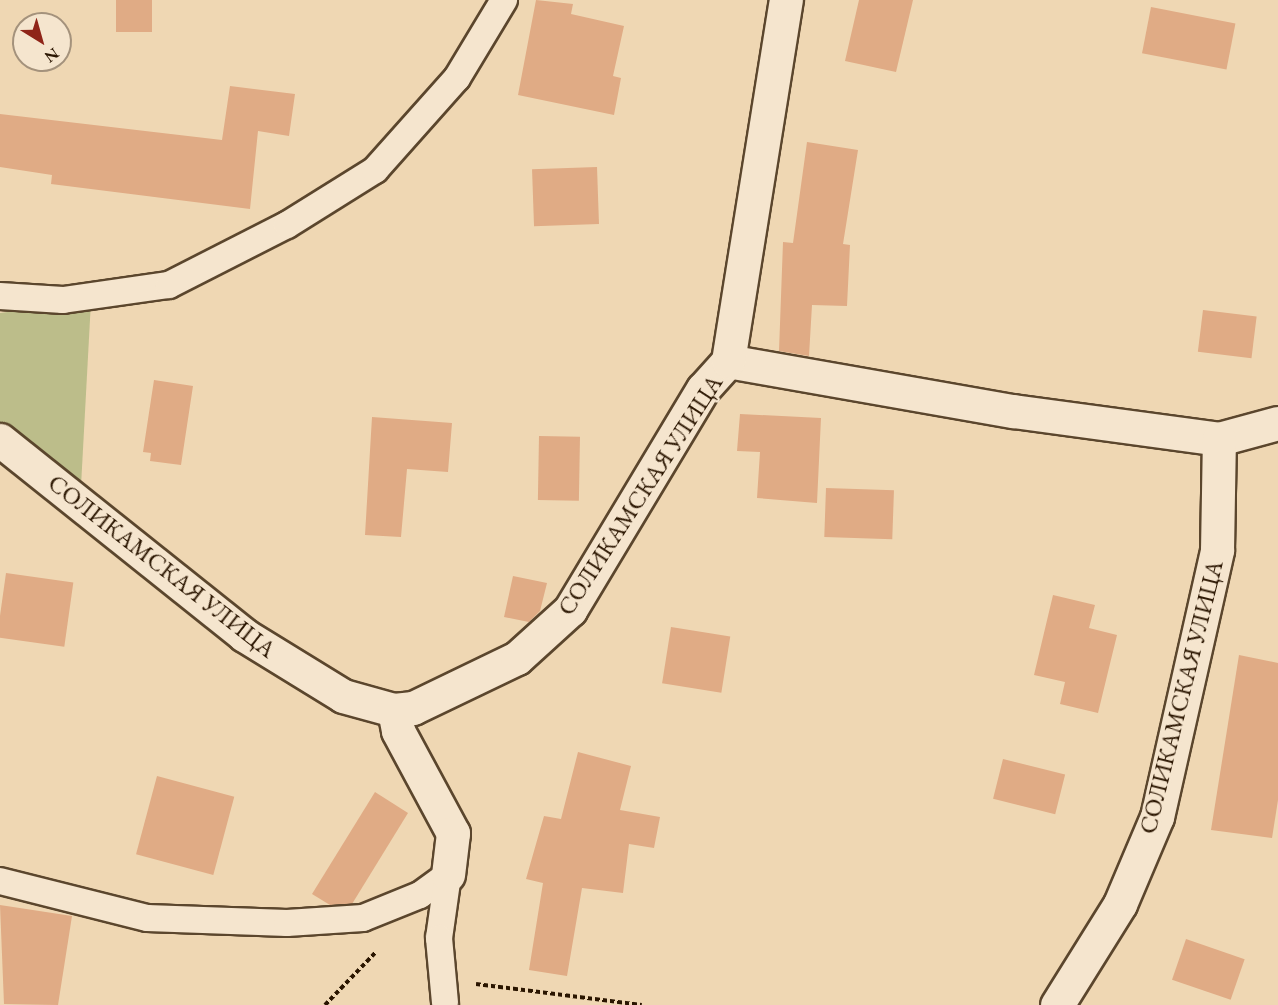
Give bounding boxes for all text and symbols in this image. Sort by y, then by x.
north arrow [12,12,72,72]
text: N [40,43,63,67]
street label: СОЛИКАМСКАЯ УЛИЦА [551,369,729,621]
street label: СОЛИКАМСКАЯ УЛИЦА [42,468,282,664]
street label: СОЛИКАМСКАЯ УЛИЦА [1133,557,1229,837]

